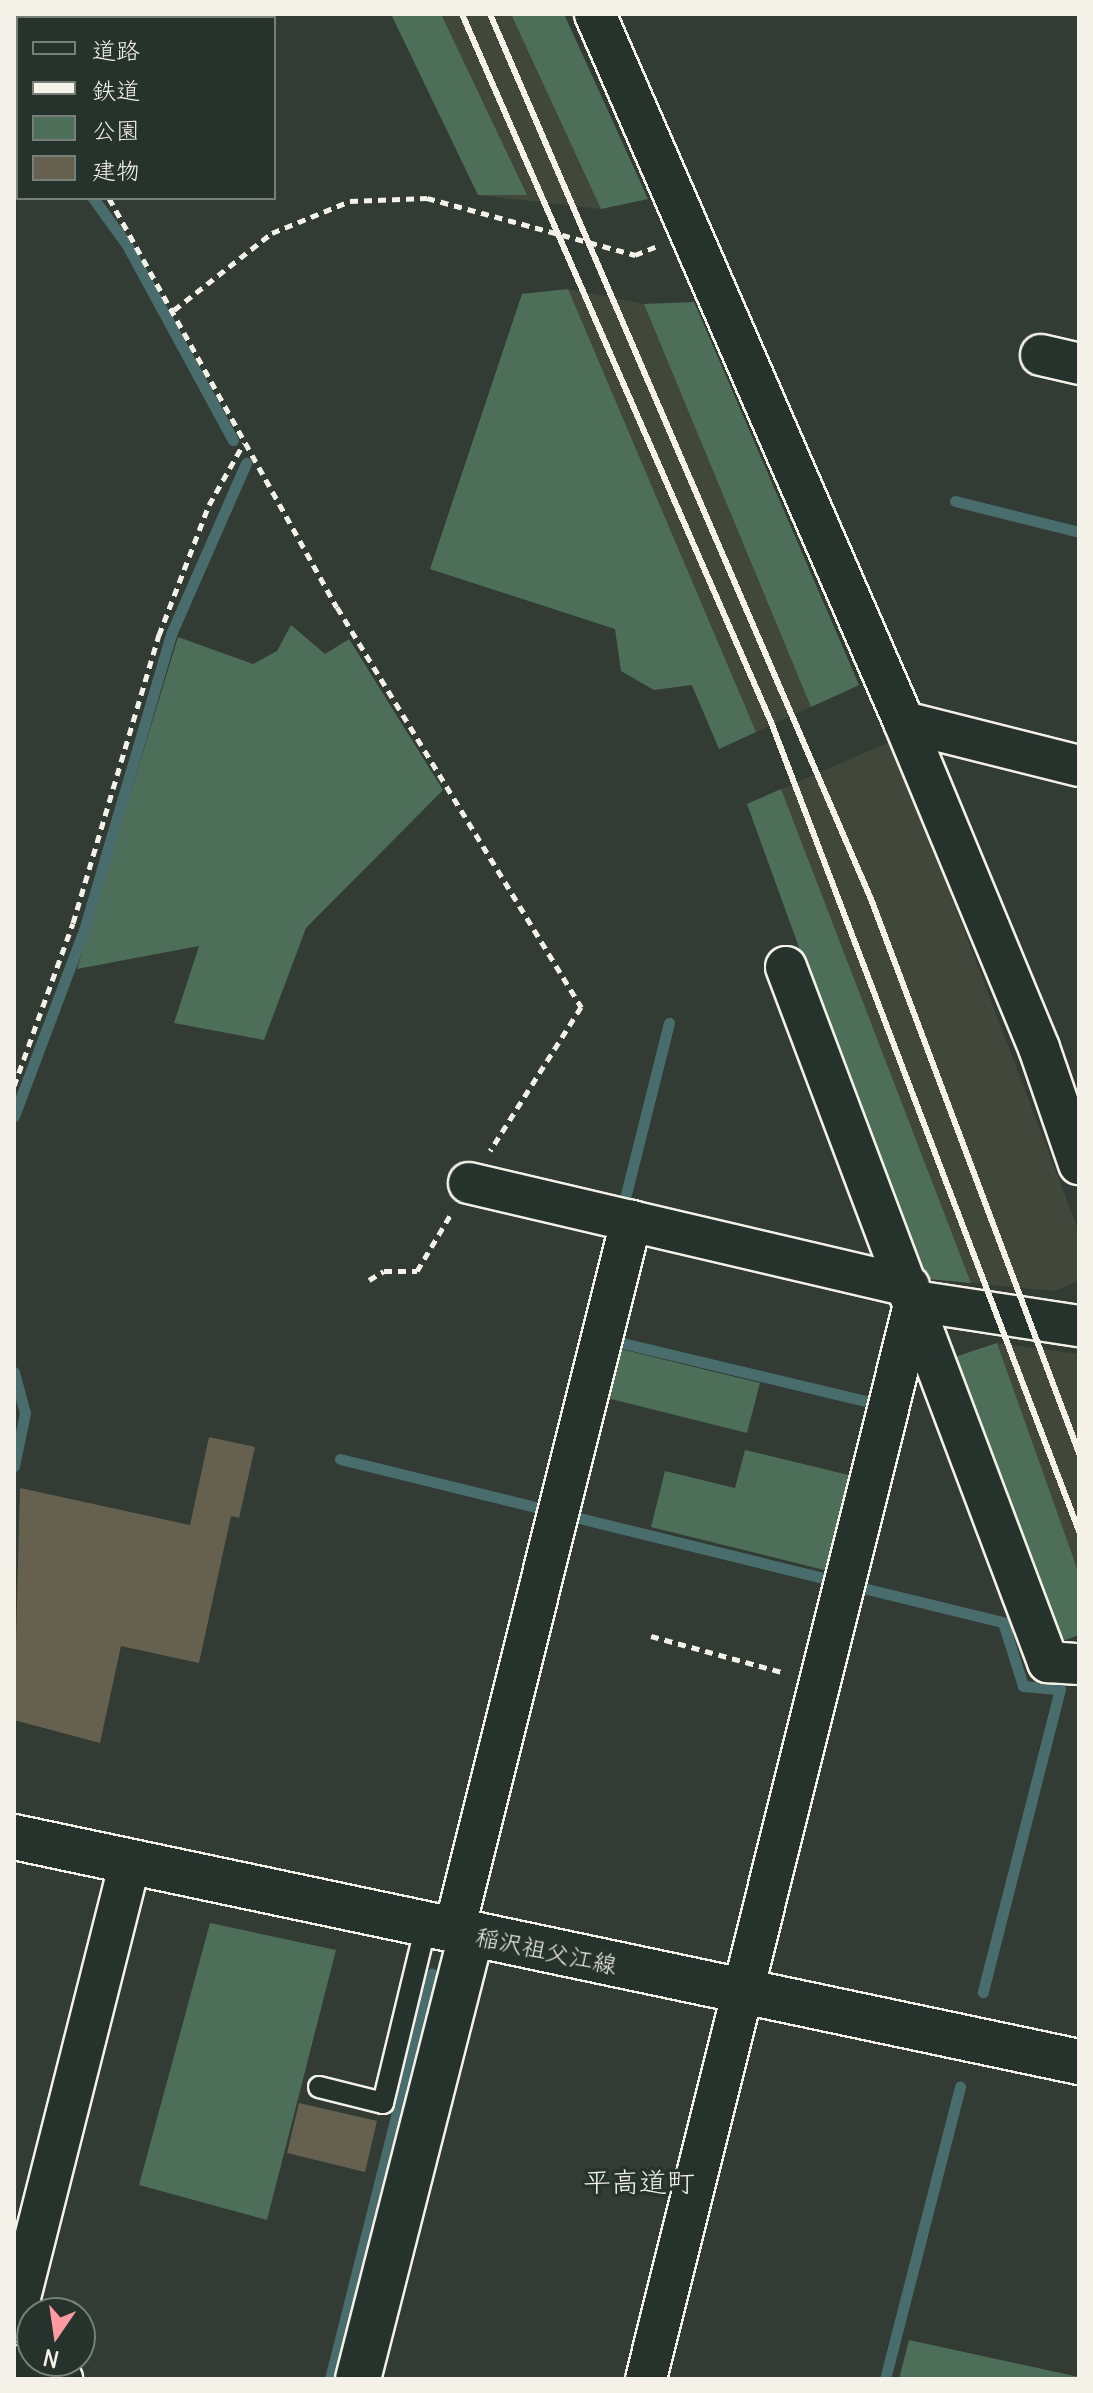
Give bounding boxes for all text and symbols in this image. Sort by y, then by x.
legend [16,16,276,200]
text: 道路 [92,35,140,65]
text: 鉄道 [92,75,140,105]
text: 公園 [92,115,140,145]
text: 建物 [92,155,140,185]
street label: 稲沢祖父江線 [473,1922,619,1980]
district label: 平高道町 [583,2165,695,2199]
north arrow [16,2297,96,2377]
text: N [41,2343,62,2374]

